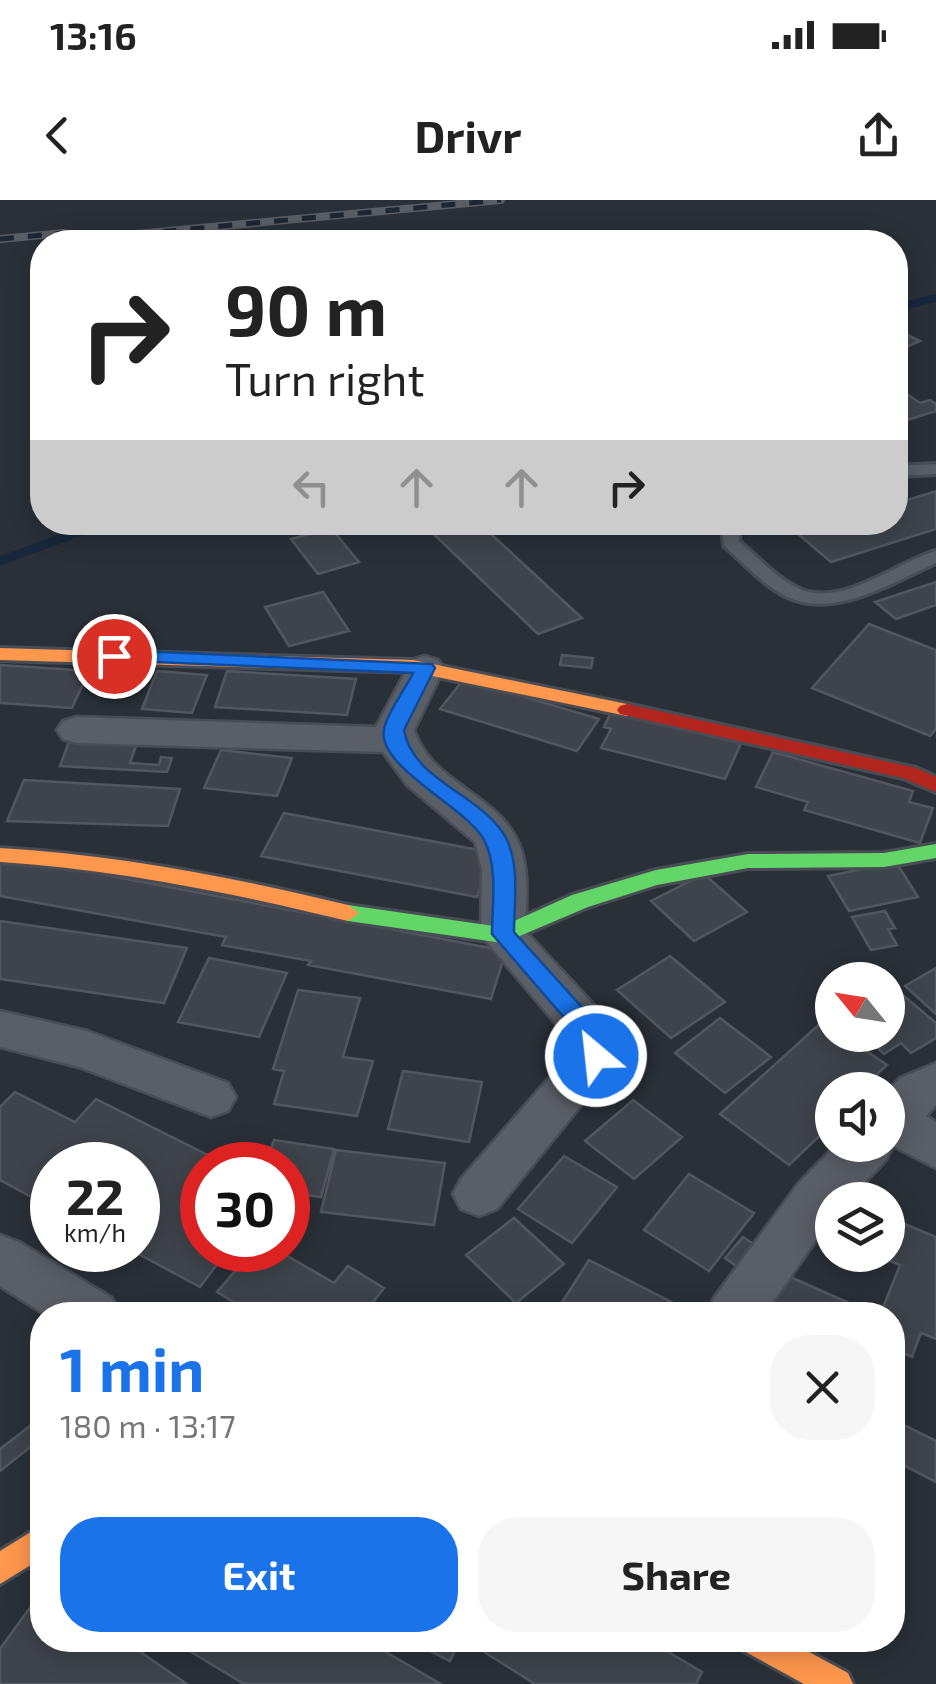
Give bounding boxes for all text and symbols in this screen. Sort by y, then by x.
text: 13:16 [50,12,137,58]
icon: back [30,108,85,163]
text: Drivr [414,108,522,162]
icon: share [851,108,906,163]
text: 90 m [225,266,387,350]
icon: right [60,270,190,400]
text: Turn right [225,351,425,405]
icon: left [284,460,339,515]
icon: ahead [389,460,444,515]
icon: ahead [494,460,549,515]
icon: right [599,460,654,515]
pin [72,614,157,699]
icon: arrive [87,629,142,684]
north arrow [815,962,905,1052]
map controls [815,962,905,1272]
position arrow [544,1004,648,1108]
button: sound [815,1072,905,1162]
speed limit sign: 30 [180,1142,310,1272]
text: 22 [66,1165,124,1225]
button: layers [815,1182,905,1272]
text: km/h [64,1217,126,1247]
text: 1 min [60,1332,204,1404]
button: close [770,1335,875,1440]
text: 180 m · 13:17 [60,1406,236,1444]
button: Exit [60,1517,458,1632]
button: Share [478,1517,875,1632]

